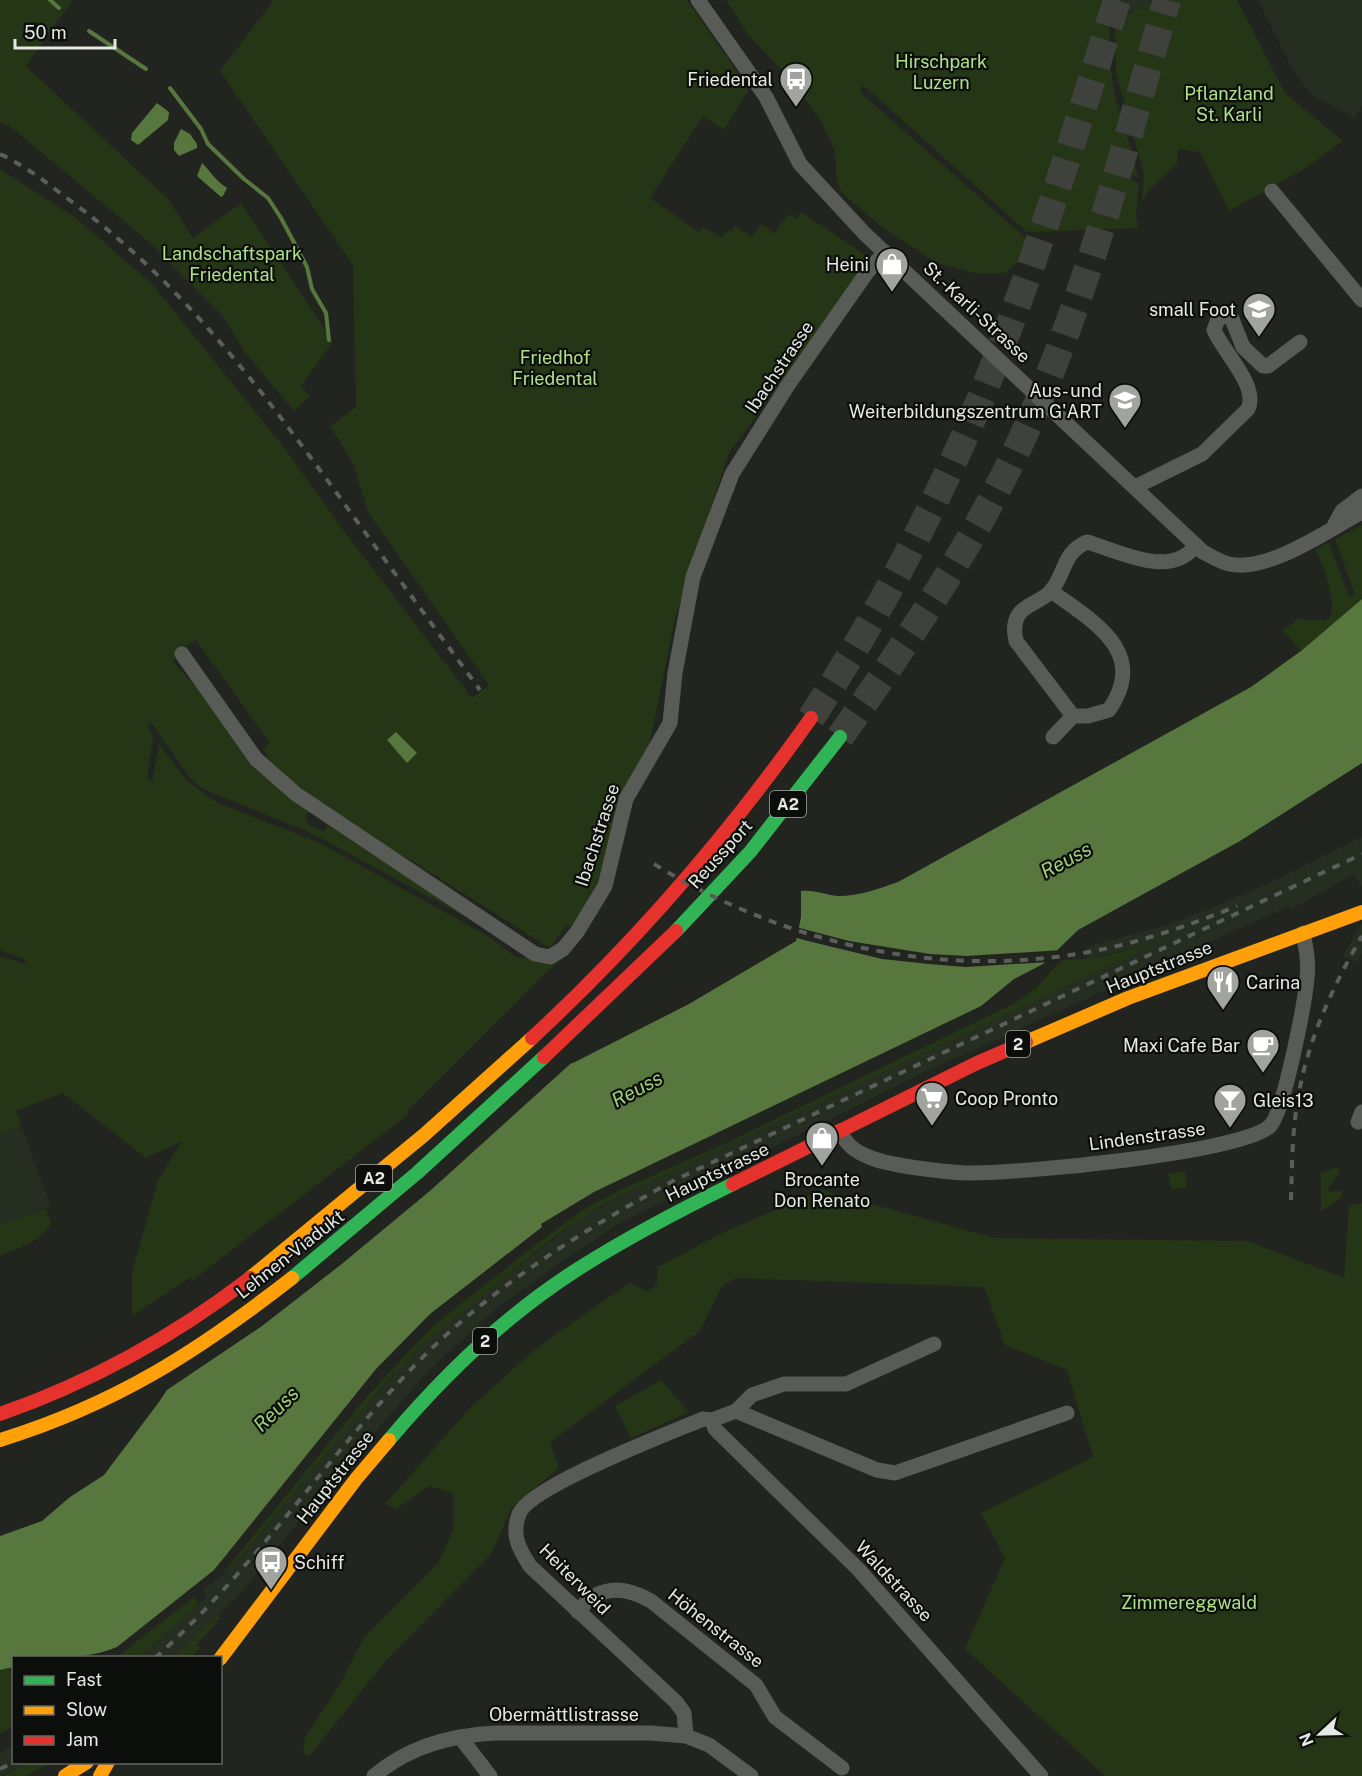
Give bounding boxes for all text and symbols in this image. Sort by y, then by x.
scale bar [15,12,116,50]
text: 50 m [24,22,67,43]
park label: Hirschpark Luzern [895,51,987,93]
bus stop icon: Friedental [778,61,814,108]
place label: Friedental [687,69,773,90]
park label: Pflanzland St. Karli [1184,83,1274,125]
park label: Landschaftspark Friedental [162,243,302,285]
shop icon: Heini [874,246,910,293]
place label: Heini [826,254,869,275]
street label: St.-Karli-Strasse [919,257,1035,367]
school or university icon: small Foot [1241,291,1277,338]
place label: small Foot [1149,299,1236,320]
street label: Ibachstrasse [741,317,817,417]
park label: Friedhof Friedental [512,347,598,389]
place label: Aus- und Weiterbildungszentrum G'ART [849,380,1102,422]
school or university icon: Aus- und Weiterbildungszentrum G'ART [1107,382,1143,429]
street label: Ibachstrasse [571,781,623,889]
road number: A2 [770,791,806,817]
street label: Reussport [684,815,756,893]
water label: Reuss [1036,837,1096,883]
street label: Hauptstrasse [1103,936,1215,998]
restaurant icon: Carina [1205,964,1241,1011]
place label: Carina [1246,972,1300,993]
cafe icon: Maxi Cafe Bar [1245,1027,1281,1074]
road number: 2 [1006,1031,1030,1057]
place label: Maxi Cafe Bar [1123,1035,1240,1056]
water label: Reuss [607,1066,667,1112]
supermarket icon: Coop Pronto [914,1080,950,1127]
bar icon: Gleis13 [1212,1082,1248,1129]
place label: Coop Pronto [955,1088,1058,1109]
place label: Gleis13 [1253,1090,1314,1111]
street label: Lindenstrasse [1087,1117,1207,1155]
shop icon: Brocante Don Renato [804,1120,840,1167]
street label: Hauptstrasse [662,1138,772,1206]
road number: A2 [356,1165,392,1191]
place label: Brocante Don Renato [774,1169,870,1211]
street label: Lehnen-Viadukt [232,1205,348,1303]
road number: 2 [473,1328,497,1354]
water label: Reuss [248,1381,304,1437]
street label: Hauptstrasse [292,1426,378,1528]
street label: Waldstrasse [851,1536,937,1626]
street label: Heiterweid [535,1539,615,1619]
bus stop icon: Schiff [253,1544,289,1591]
place label: Schiff [294,1552,344,1573]
street label: Höhenstrasse [664,1584,768,1672]
park label: Zimmereggwald [1121,1592,1257,1613]
legend [12,1656,222,1764]
text: Fast [66,1669,102,1690]
text: Slow [66,1699,107,1720]
street label: Obermättlistrasse [489,1704,639,1725]
north arrow [1290,1704,1350,1764]
text: Jam [66,1729,99,1750]
text: N [1295,1730,1318,1749]

